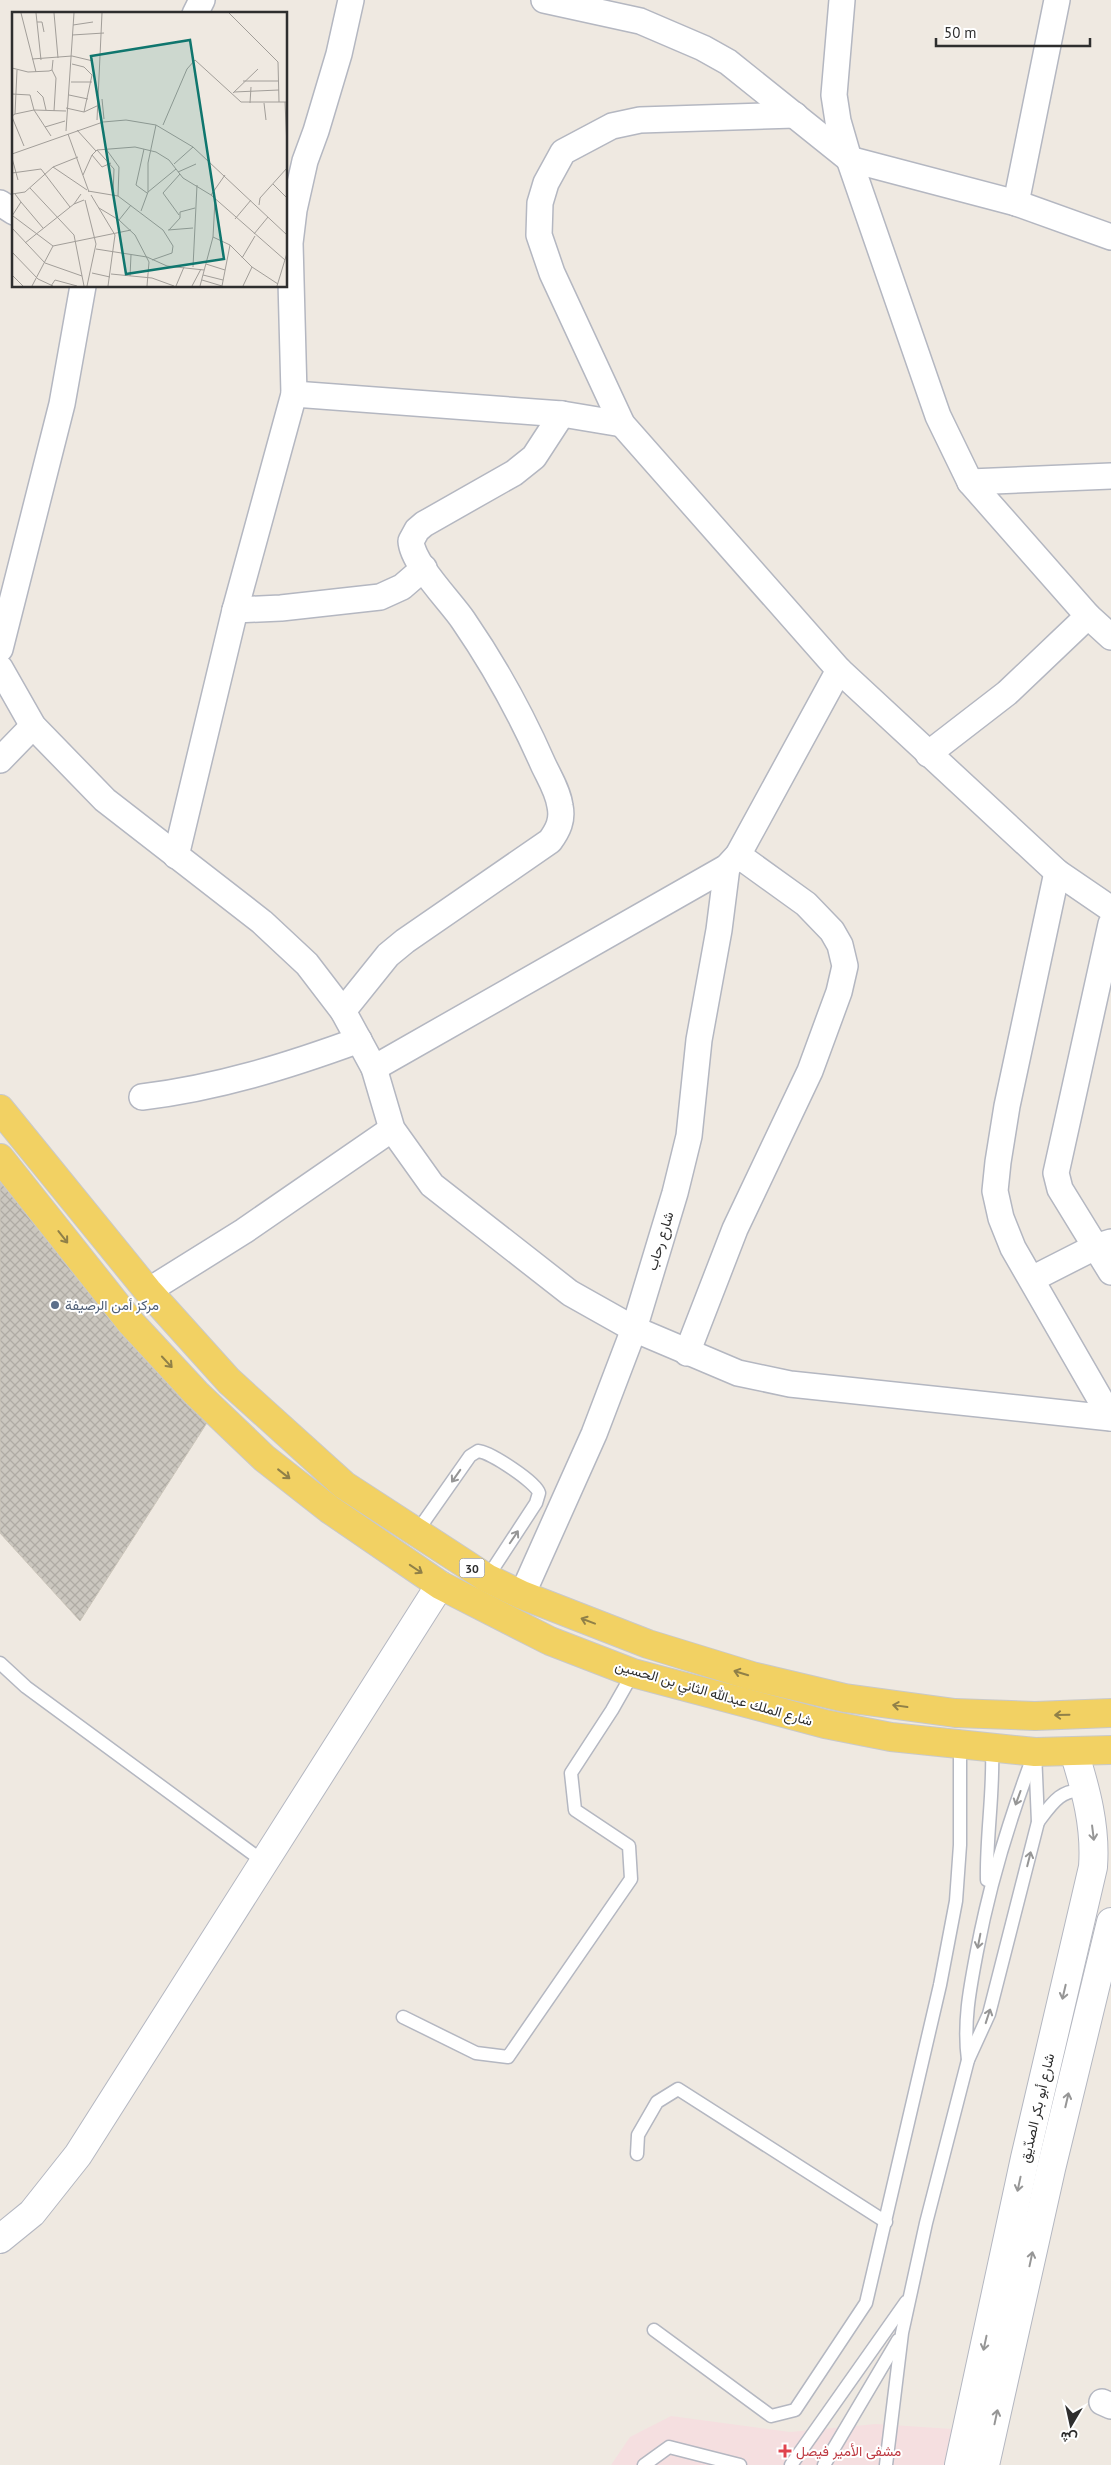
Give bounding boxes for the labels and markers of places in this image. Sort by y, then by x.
place label: مركز أمن الرصيفة [65,1296,159,1314]
marker: مركز أمن الرصيفة [49,1299,61,1311]
place label: مشفى الأمير فيصل [796,2442,901,2460]
marker: مشفى الأمير فيصل [778,2444,792,2458]

